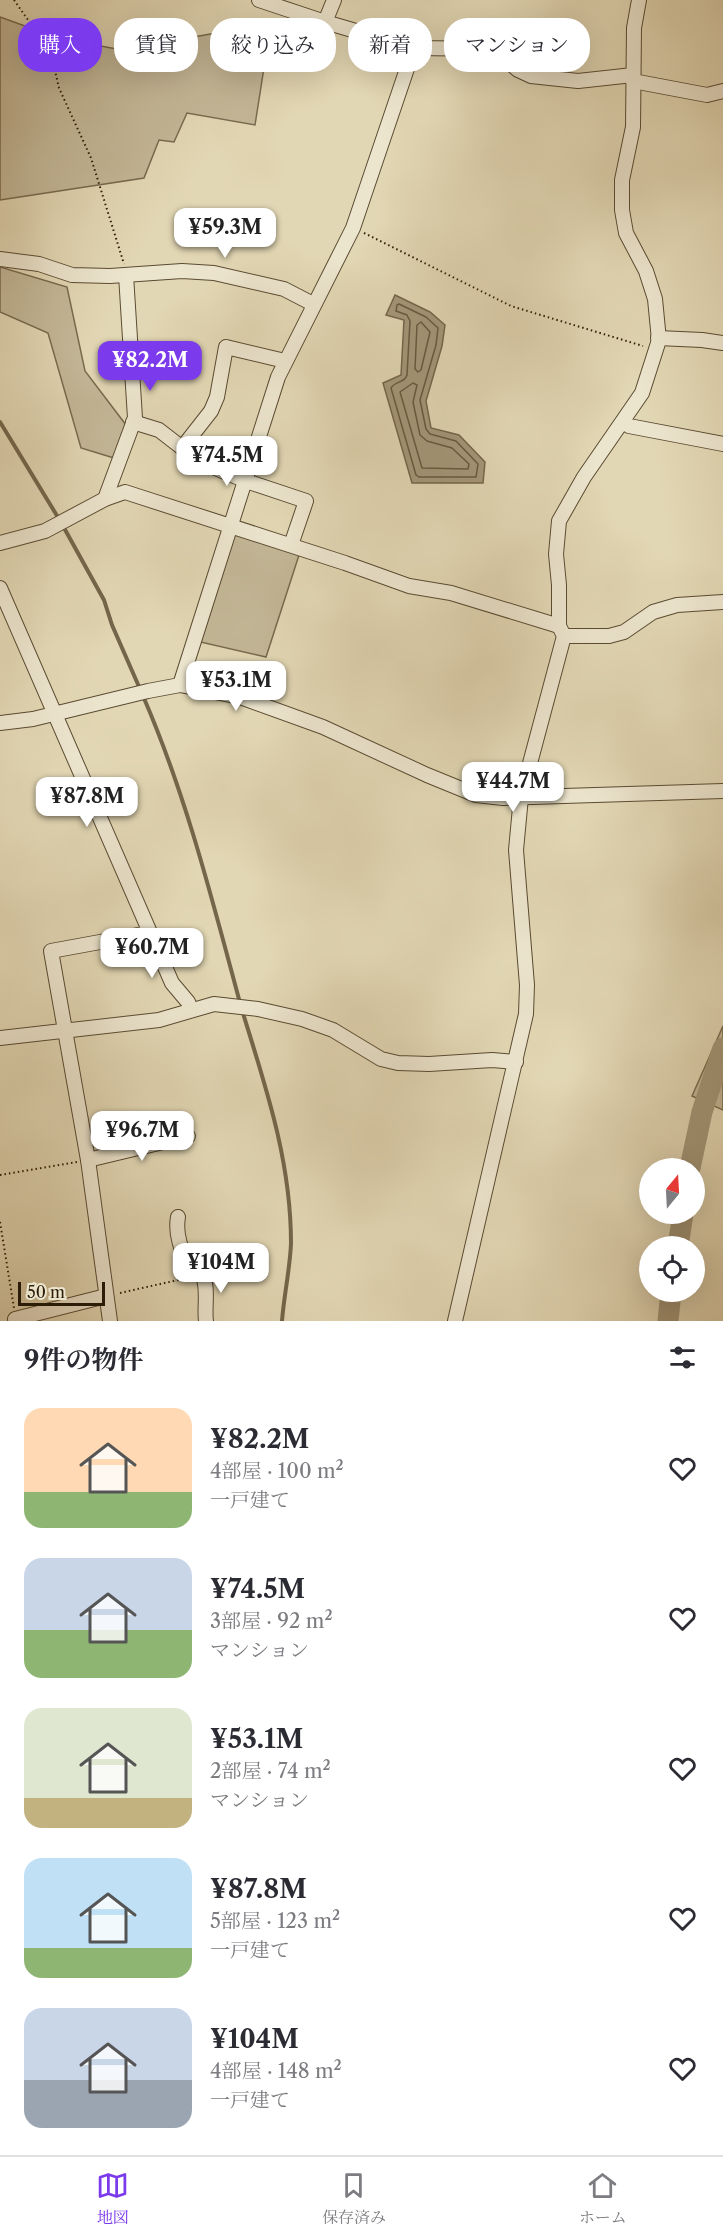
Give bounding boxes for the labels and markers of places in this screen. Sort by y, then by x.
pin: ¥59.3M [176,208,274,259]
pin: ¥82.2M [101,341,199,392]
pin: ¥74.5M [178,436,276,487]
pin: ¥53.1M [187,661,285,712]
pin: ¥44.7M [464,762,562,813]
pin: ¥87.8M [38,777,136,828]
pin: ¥60.7M [103,928,201,979]
pin: ¥96.7M [93,1111,191,1162]
pin: ¥104M [179,1243,263,1294]

